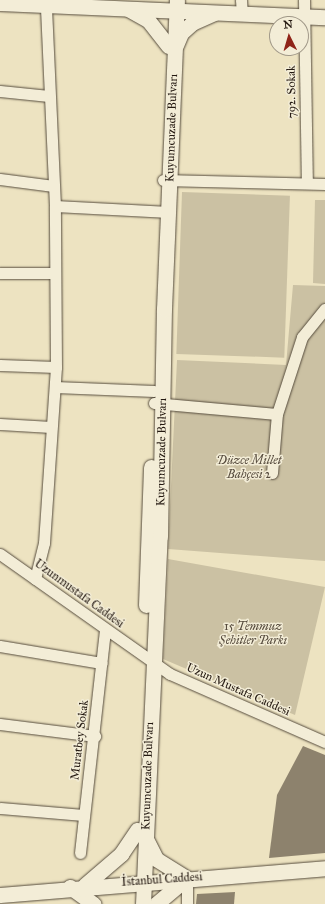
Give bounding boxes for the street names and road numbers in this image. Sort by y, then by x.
street label: 792. Sokak [284,65,300,119]
street label: Kuyumcuzade Bulvarı [163,74,181,182]
street label: Kuyumcuzade Bulvarı [154,398,170,506]
street label: Uzunmustafa Caddesi [31,557,127,631]
street label: Uzun Mustafa Caddesi [184,661,292,719]
street label: Muratbey Sokak [68,699,92,781]
street label: Kuyumcuzade Bulvarı [139,722,157,830]
street label: İstanbul Caddesi [121,870,203,890]

